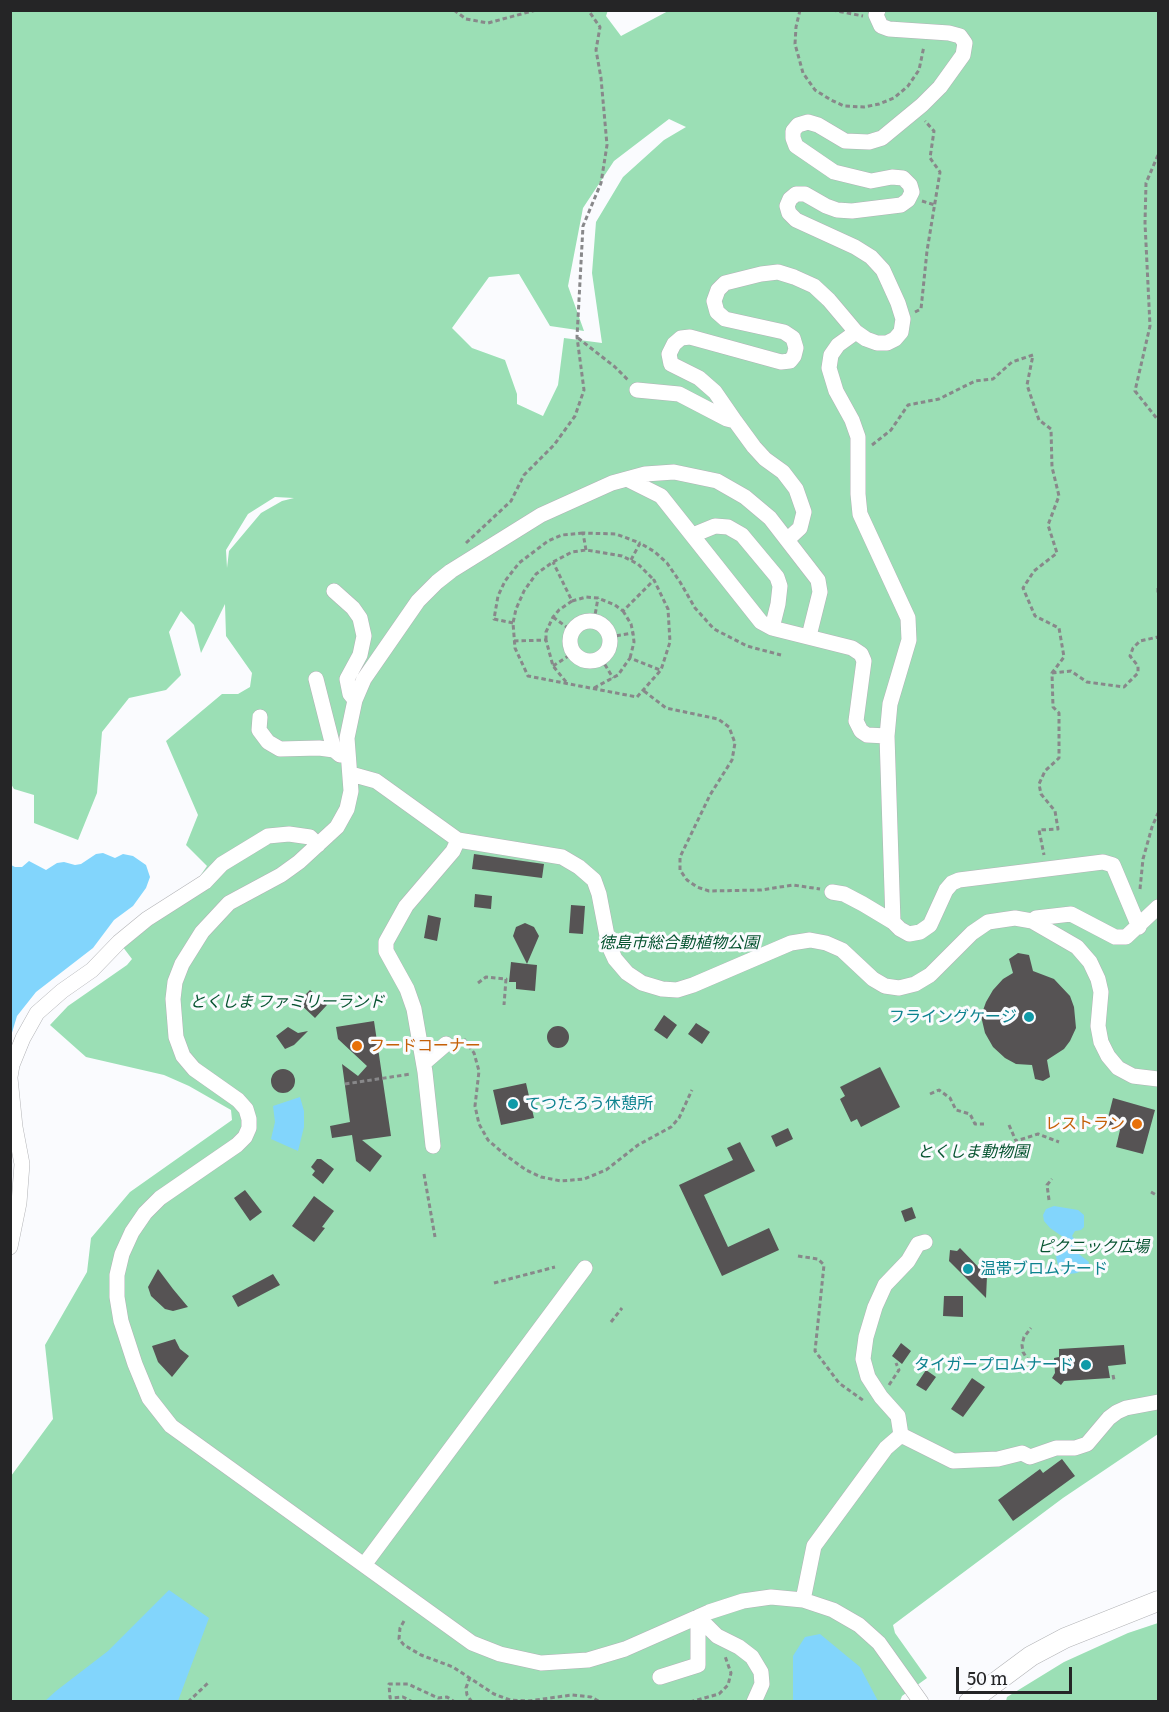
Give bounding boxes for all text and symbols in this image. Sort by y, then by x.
park label: 徳島市総合動植物公園 [599,933,759,953]
park label: とくしま ファミリーランド [189,992,385,1012]
place label: フライングケージ [889,1007,1017,1027]
marker: フライングケージ [1022,1010,1036,1024]
place label: フードコーナー [369,1036,481,1056]
marker: フードコーナー [350,1039,364,1053]
place label: てつたろう休憩所 [525,1094,653,1114]
marker: てつたろう休憩所 [506,1097,520,1111]
place label: レストラン [1045,1114,1125,1134]
marker: レストラン [1130,1117,1144,1131]
park label: とくしま動物園 [917,1142,1029,1162]
park label: ピクニック広場 [1037,1237,1149,1257]
place label: 温帯ブロムナード [980,1259,1108,1279]
marker: 温帯ブロムナード [961,1262,975,1276]
place label: タイガープロムナード [914,1355,1074,1375]
marker: タイガープロムナード [1079,1358,1093,1372]
scale bar [959,1655,1074,1693]
text: 50 m [967,1664,1008,1691]

